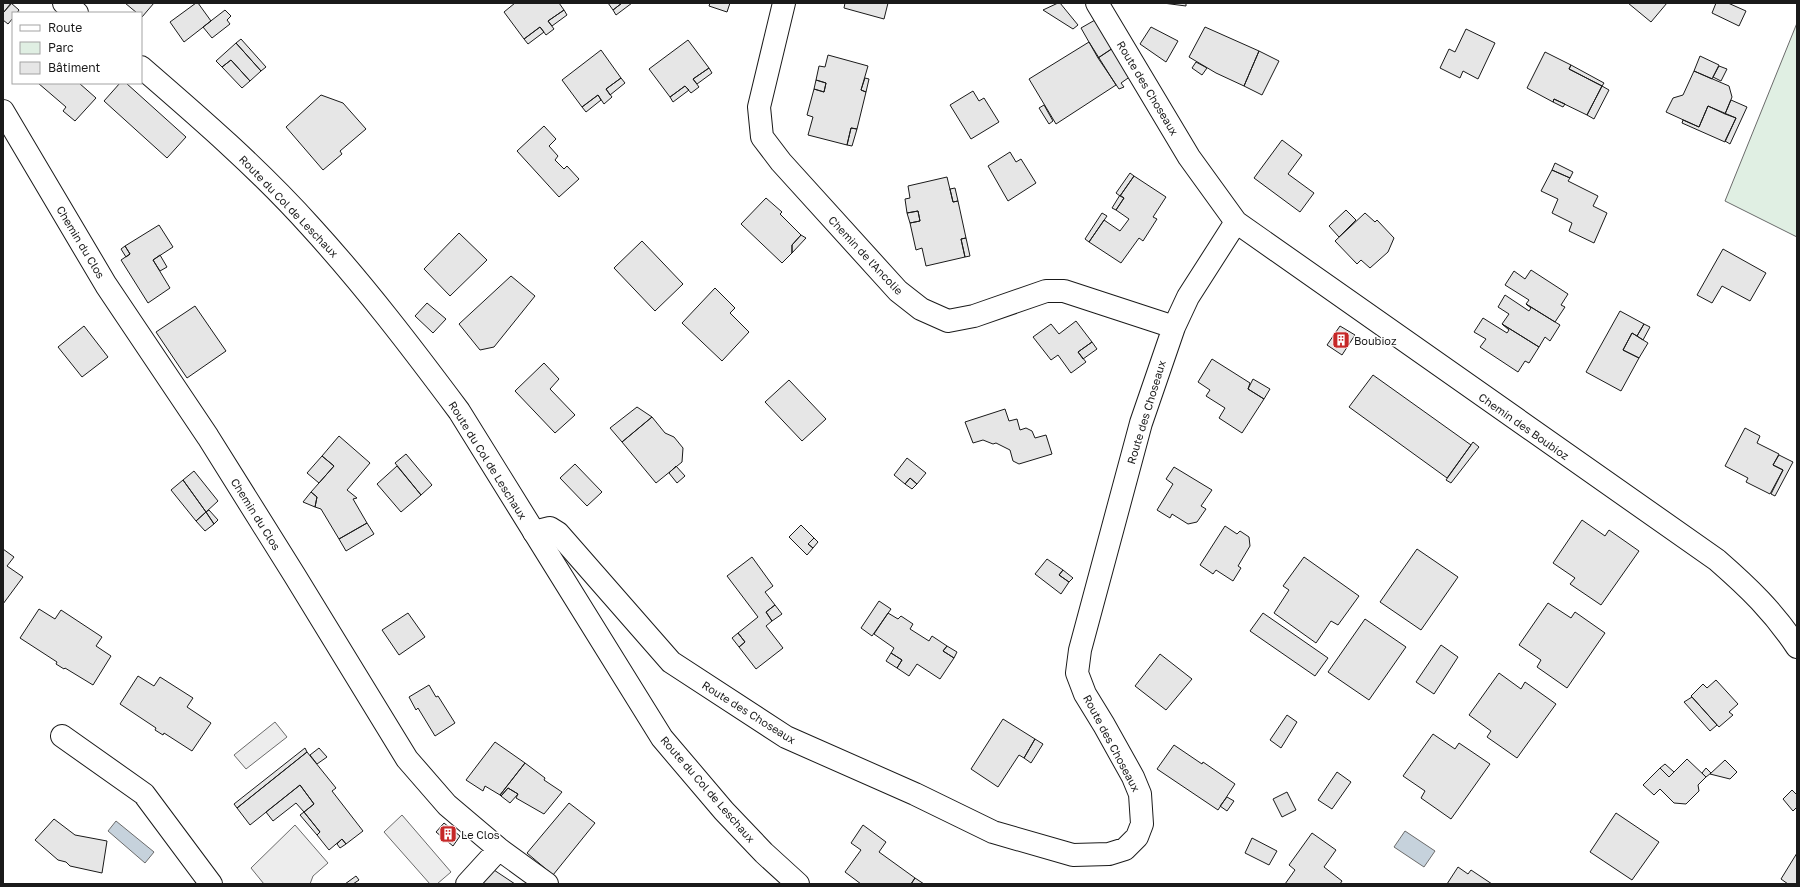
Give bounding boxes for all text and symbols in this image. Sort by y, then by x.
legend [12,12,142,84]
text: Route [48,20,82,35]
street label: Route des Choseaux [1115,38,1181,138]
text: Parc [48,40,74,55]
text: Bâtiment [48,60,101,75]
street label: Route du Col de Leschaux [237,152,341,260]
street label: Chemin du Clos [54,203,108,281]
street label: Chemin de l'Ancolie [826,213,906,297]
building icon: Boubioz [1331,330,1351,350]
place label: Boubioz [1354,334,1397,347]
street label: Route des Choseaux [1124,359,1168,465]
street label: Chemin des Boubioz [1476,390,1572,462]
street label: Route du Col de Leschaux [446,399,530,521]
street label: Chemin du Clos [229,476,283,552]
street label: Route des Choseaux [700,678,798,746]
street label: Route des Choseaux [1081,692,1143,794]
street label: Route du Col de Leschaux [658,733,758,845]
building icon: Le Clos [438,824,458,844]
place label: Le Clos [461,828,500,841]

